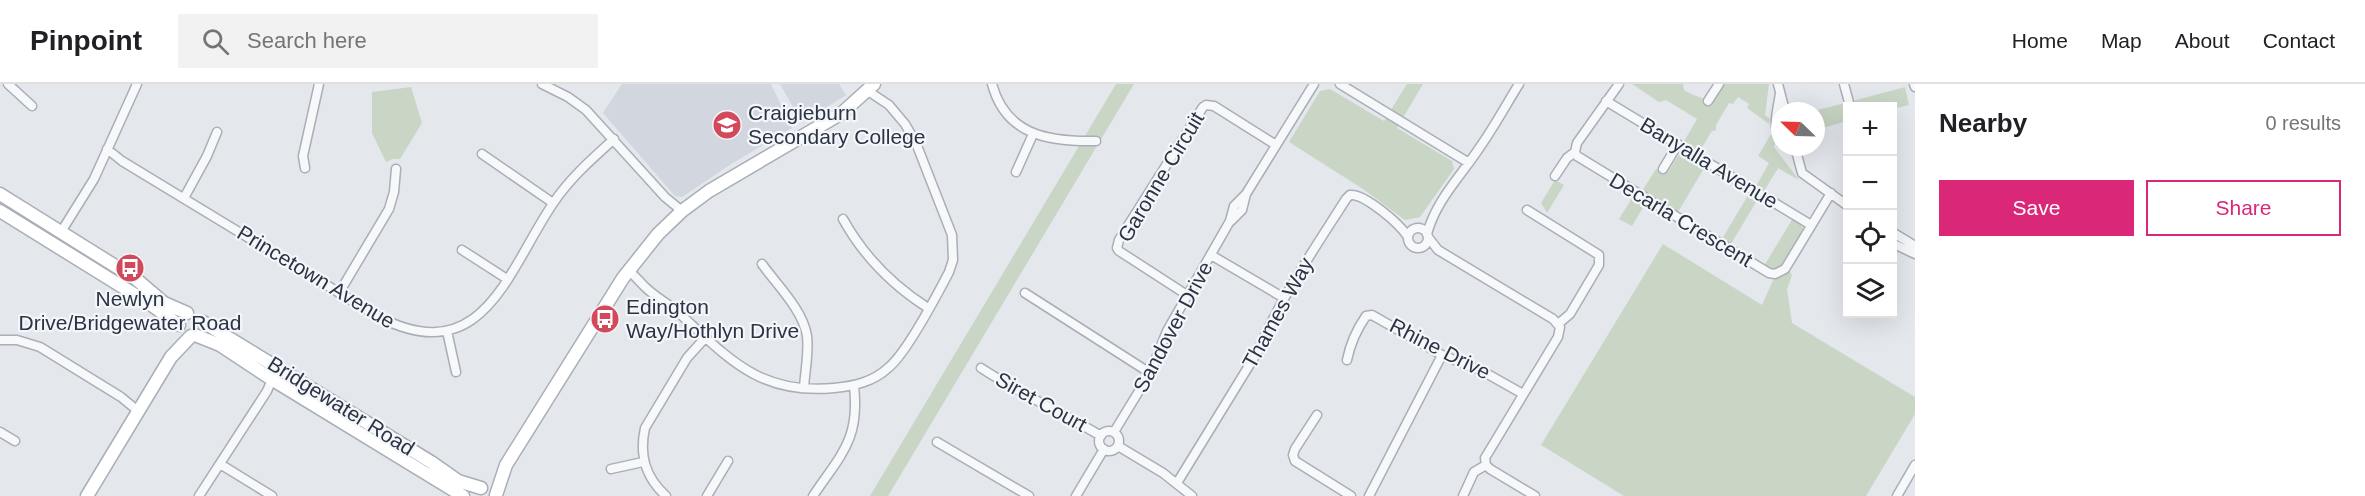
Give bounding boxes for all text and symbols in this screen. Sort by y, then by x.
search box [178,14,598,68]
text: Pinpoint [30,25,142,56]
icon: search [199,25,232,58]
text: Search here [247,28,367,53]
text: Home [2012,29,2068,52]
text: Map [2101,29,2142,52]
text: About [2175,29,2230,52]
text: Contact [2263,29,2335,52]
place label: Craigieburn Secondary College [748,101,925,148]
north arrow [1771,102,1825,156]
map controls [1843,102,1897,318]
button: + [1843,102,1897,156]
street label: Garonne Circuit [1113,108,1208,246]
text: Nearby [1939,108,2027,138]
school or university icon: Craigieburn Secondary College [711,109,743,141]
text: 0 results [2265,112,2341,134]
street label: Banyalla Avenue [1636,113,1782,213]
button: − [1843,156,1897,210]
street label: Decarla Crescent [1606,168,1757,271]
button: Save [1939,180,2134,236]
button: Share [2146,180,2341,236]
button: locate [1843,210,1897,264]
street label: Princetown Avenue [233,221,399,333]
bus stop icon: Newlyn Drive/Bridgewater Road [114,252,146,284]
street label: Thames Way [1238,253,1318,372]
street label: Sandover Drive [1128,257,1217,396]
button: layers [1843,264,1897,318]
place label: Newlyn Drive/Bridgewater Road [19,287,241,334]
place label: Edington Way/Hothlyn Drive [626,295,799,342]
bus stop icon: Edington Way/Hothlyn Drive [589,303,621,335]
street label: Rhine Drive [1386,313,1494,384]
street label: Bridgewater Road [264,351,419,460]
street label: Siret Court [992,367,1091,436]

